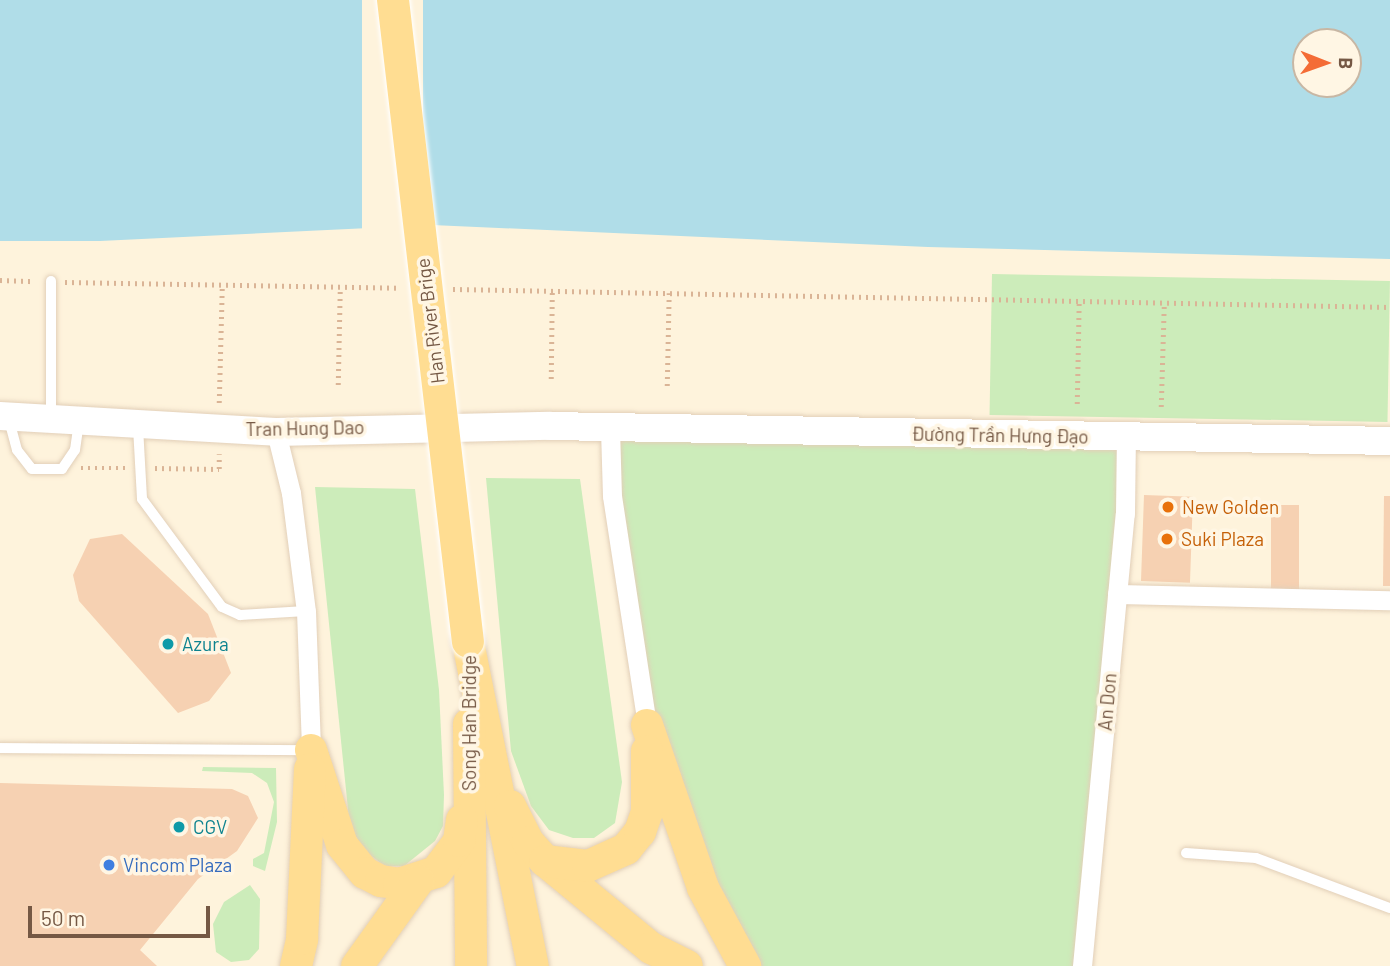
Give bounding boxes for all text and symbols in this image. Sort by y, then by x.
north arrow [1292,28,1362,98]
text: B [1335,57,1358,69]
street label: Han River Brige [411,257,449,385]
street label: Tran Hung Dao [245,416,365,440]
street label: Đường Trần Hưng Đạo [911,422,1089,448]
place label: New Golden [1182,496,1279,518]
marker: New Golden [1160,499,1176,515]
place label: Suki Plaza [1181,528,1264,550]
marker: Suki Plaza [1159,531,1175,547]
place label: Azura [182,633,229,655]
marker: Azura [160,636,176,652]
street label: Song Han Bridge [458,655,480,791]
street label: An Don [1093,672,1121,732]
place label: CGV [193,816,227,838]
marker: CGV [171,819,187,835]
place label: Vincom Plaza [123,854,232,876]
marker: Vincom Plaza [101,857,117,873]
scale bar [32,892,214,936]
text: 50 m [41,905,85,930]

